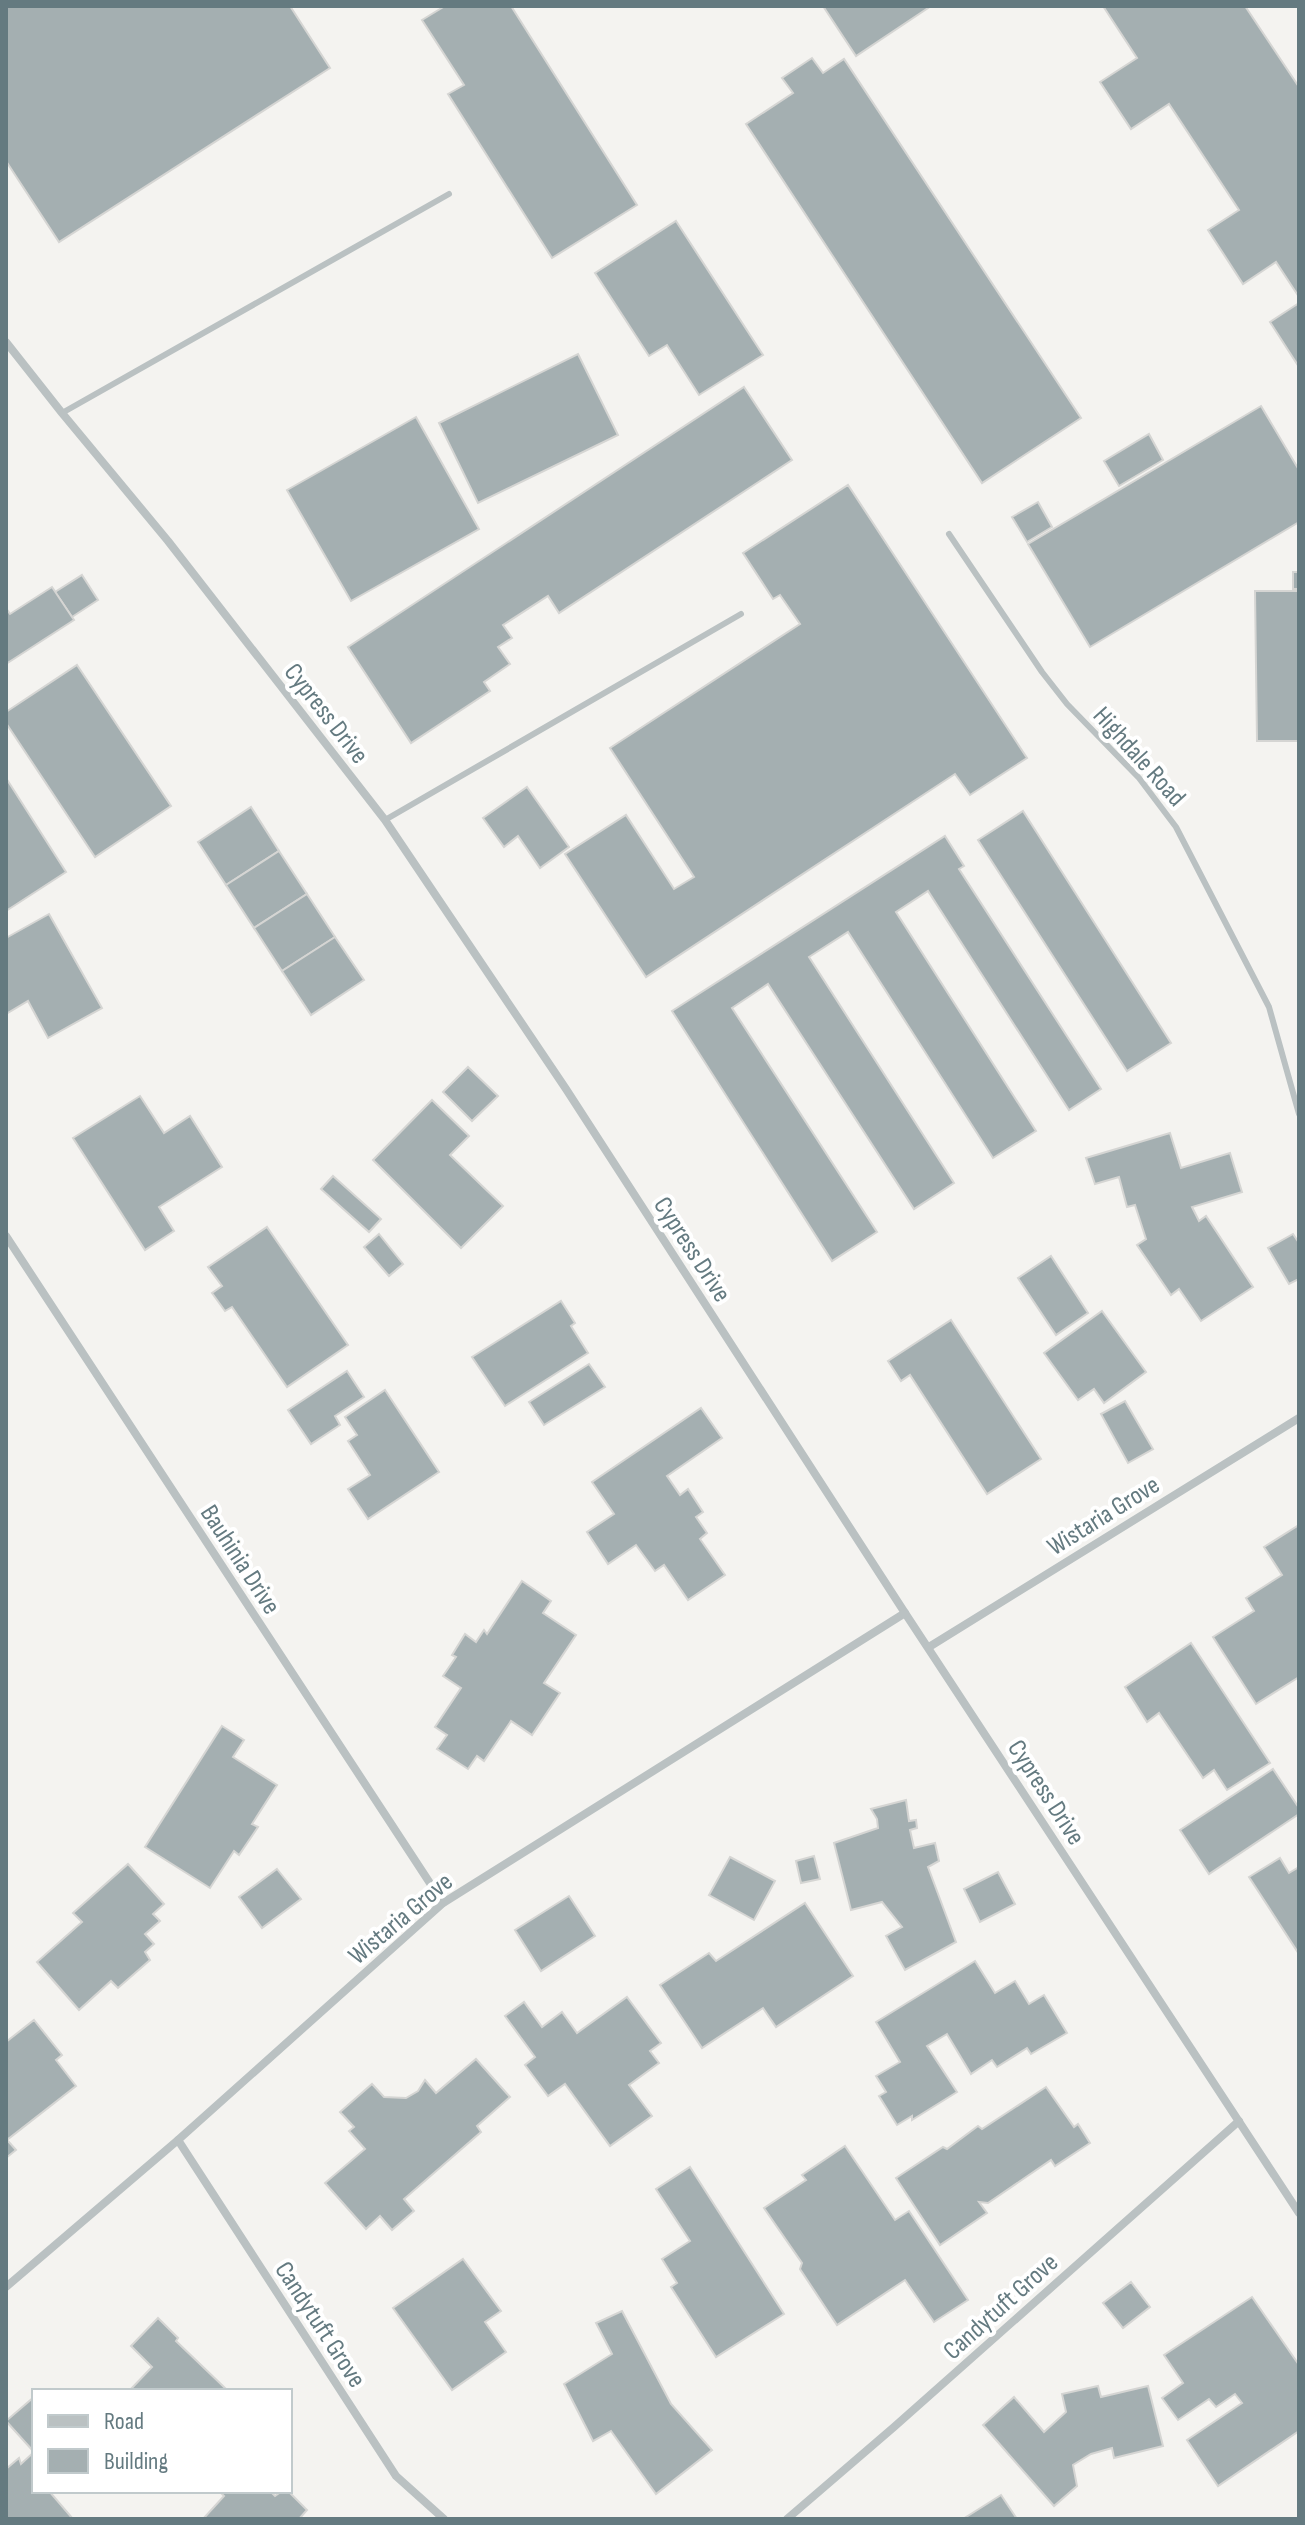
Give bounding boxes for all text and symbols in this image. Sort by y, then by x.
street label: Cypress Drive [277,658,375,770]
street label: Highdale Road [1086,701,1192,813]
street label: Cypress Drive [646,1192,737,1308]
street label: Wistaria Grove [1042,1470,1166,1563]
street label: Bauhinia Drive [193,1499,287,1620]
street label: Cypress Drive [1000,1735,1091,1851]
street label: Wistaria Grove [343,1867,459,1972]
street label: Candytuft Grove [937,2248,1065,2367]
street label: Candytuft Grove [268,2256,372,2394]
legend [32,2389,292,2493]
text: Road [104,2407,144,2436]
text: Building [104,2447,168,2476]

